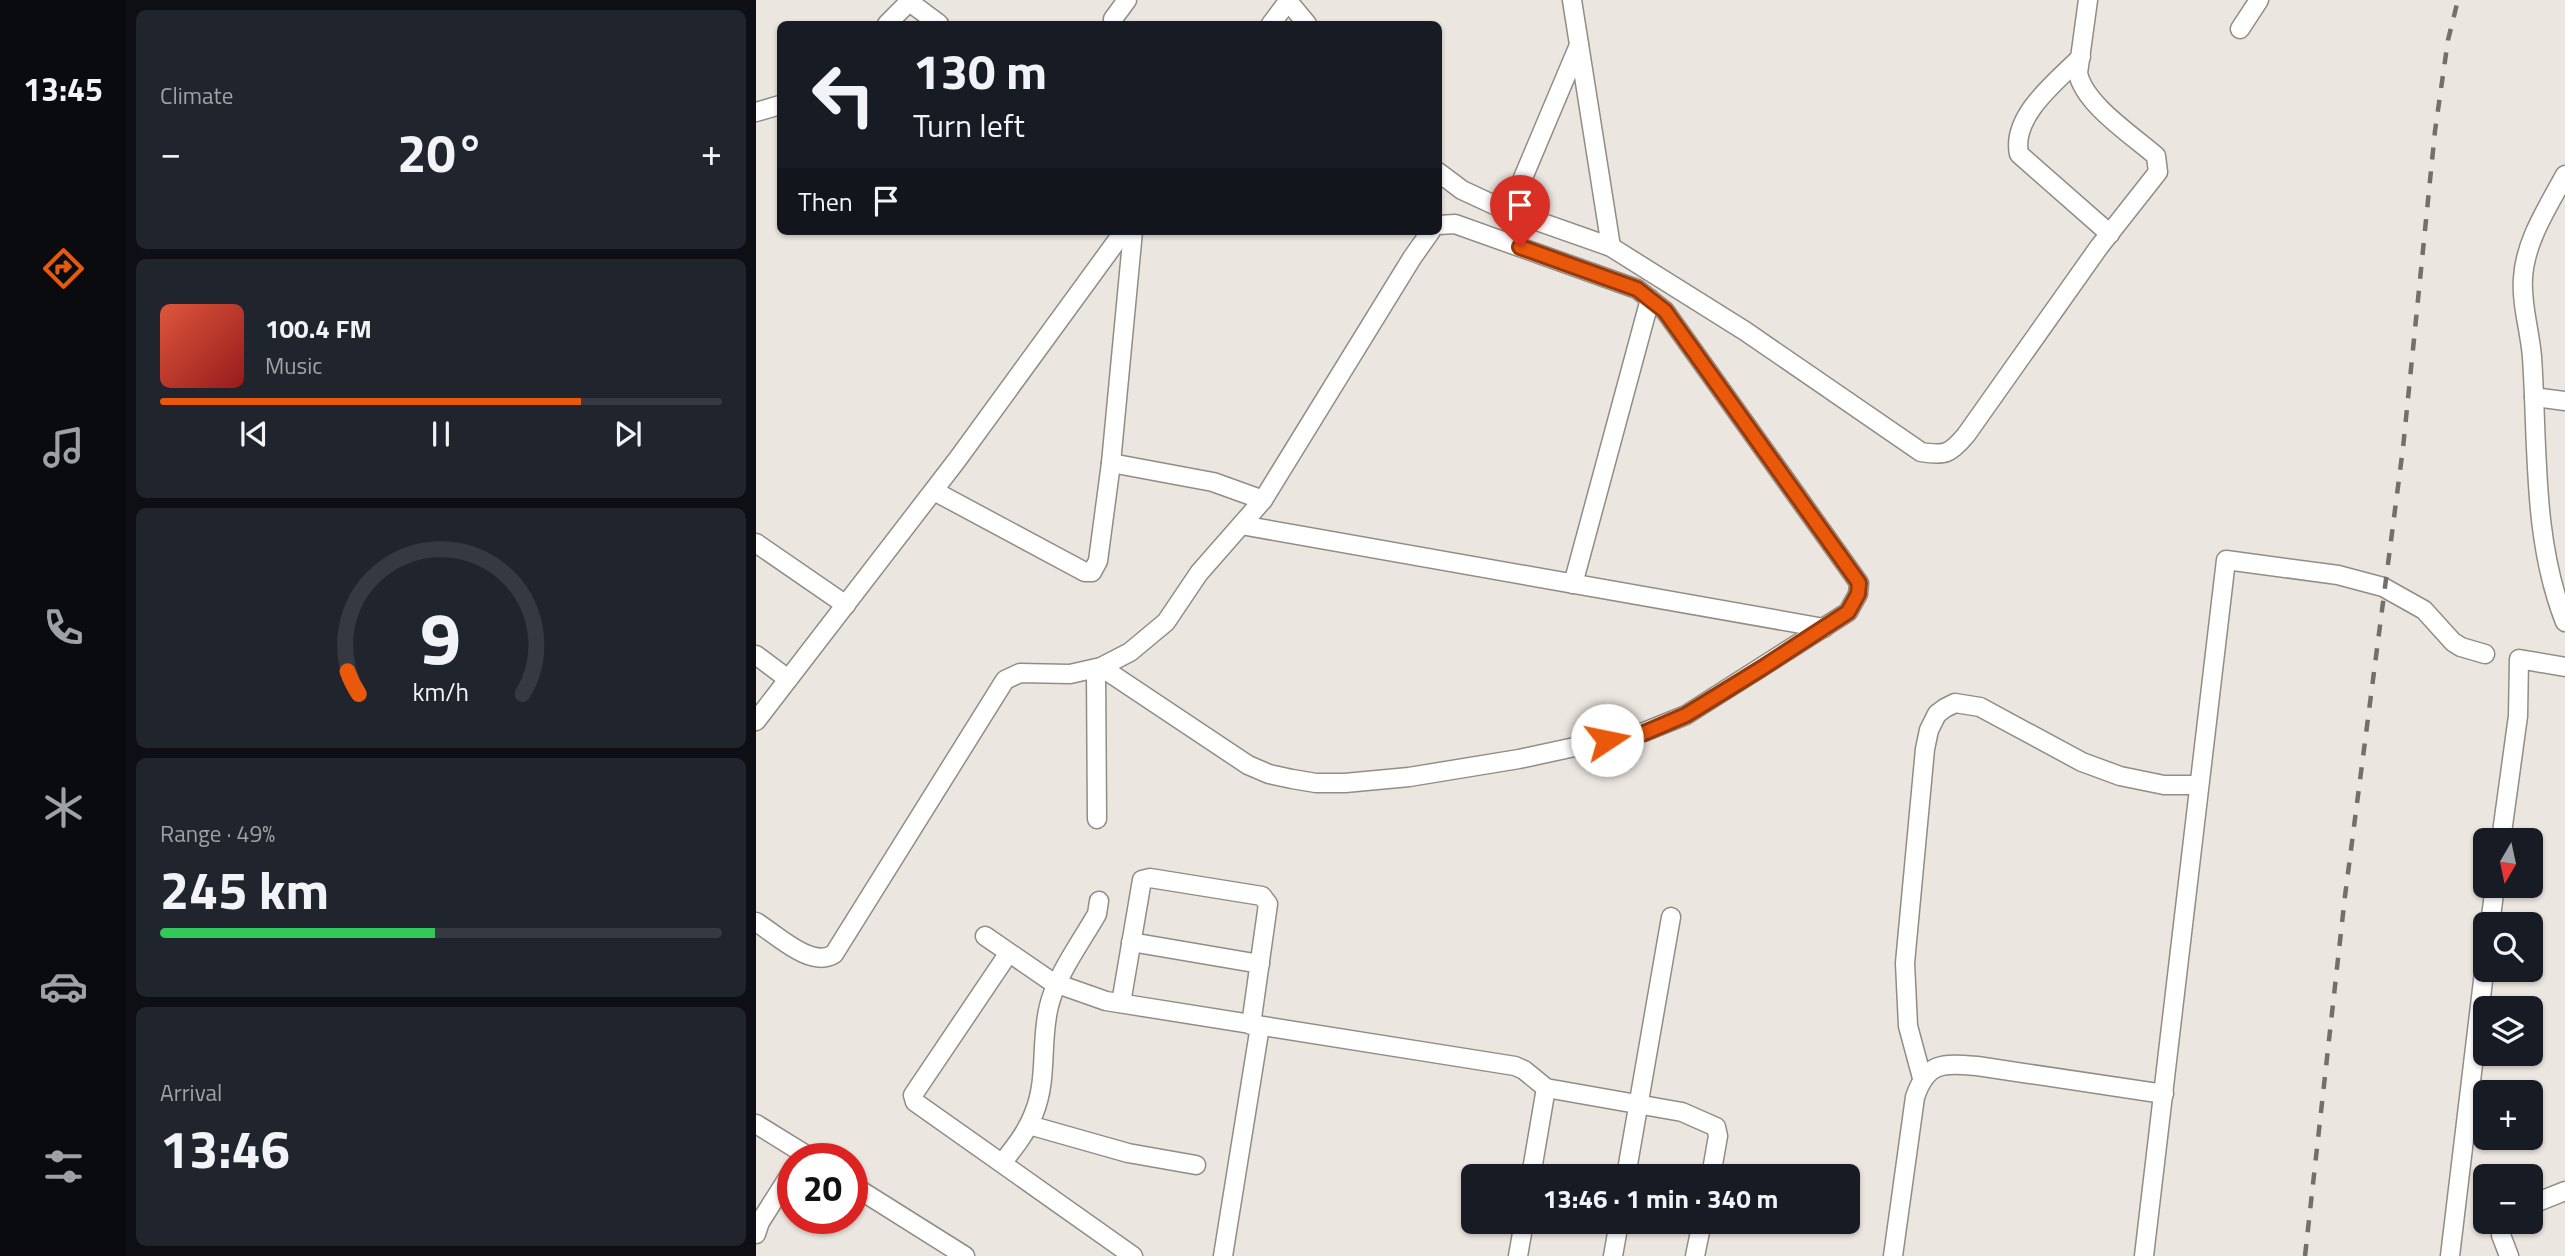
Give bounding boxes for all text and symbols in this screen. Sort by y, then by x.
text: 130 m [913,33,1047,108]
icon: left [798,49,889,140]
text: 13:45 [23,65,103,113]
text: Climate [160,78,233,113]
text: Turn left [913,101,1025,149]
text: 20° [397,113,485,192]
text: − [160,123,181,181]
text: + [701,123,722,181]
pin [1490,175,1550,247]
text: Then [798,182,853,221]
icon: arrive [867,182,905,220]
icon: arrive [1501,186,1539,224]
icon: directions [39,244,88,293]
text: 100.4 FM [265,309,372,348]
text: Music [265,348,322,383]
icon: previous [235,415,273,453]
icon: pause [422,415,460,453]
icon: next [609,415,647,453]
icon: music [39,423,88,472]
text: 9 [421,582,461,692]
icon: phone [39,603,88,652]
text: km/h [413,673,469,711]
position arrow [1570,703,1644,777]
icon: climate [39,783,88,832]
text: Range · 49% [160,816,275,851]
north arrow [2473,828,2543,898]
map controls [2473,828,2543,1234]
text: 245 km [160,850,329,929]
button: search [2473,912,2543,982]
icon: car [39,962,88,1011]
button: layers [2473,996,2543,1066]
text: Arrival [160,1075,222,1110]
button: + [2473,1080,2543,1150]
text: 13:46 [160,1109,290,1188]
icon: filters [39,1142,88,1191]
speed limit sign: 20 [777,1143,868,1234]
button: − [2473,1164,2543,1234]
text: 13:46 · 1 min · 340 m [1543,1179,1778,1218]

